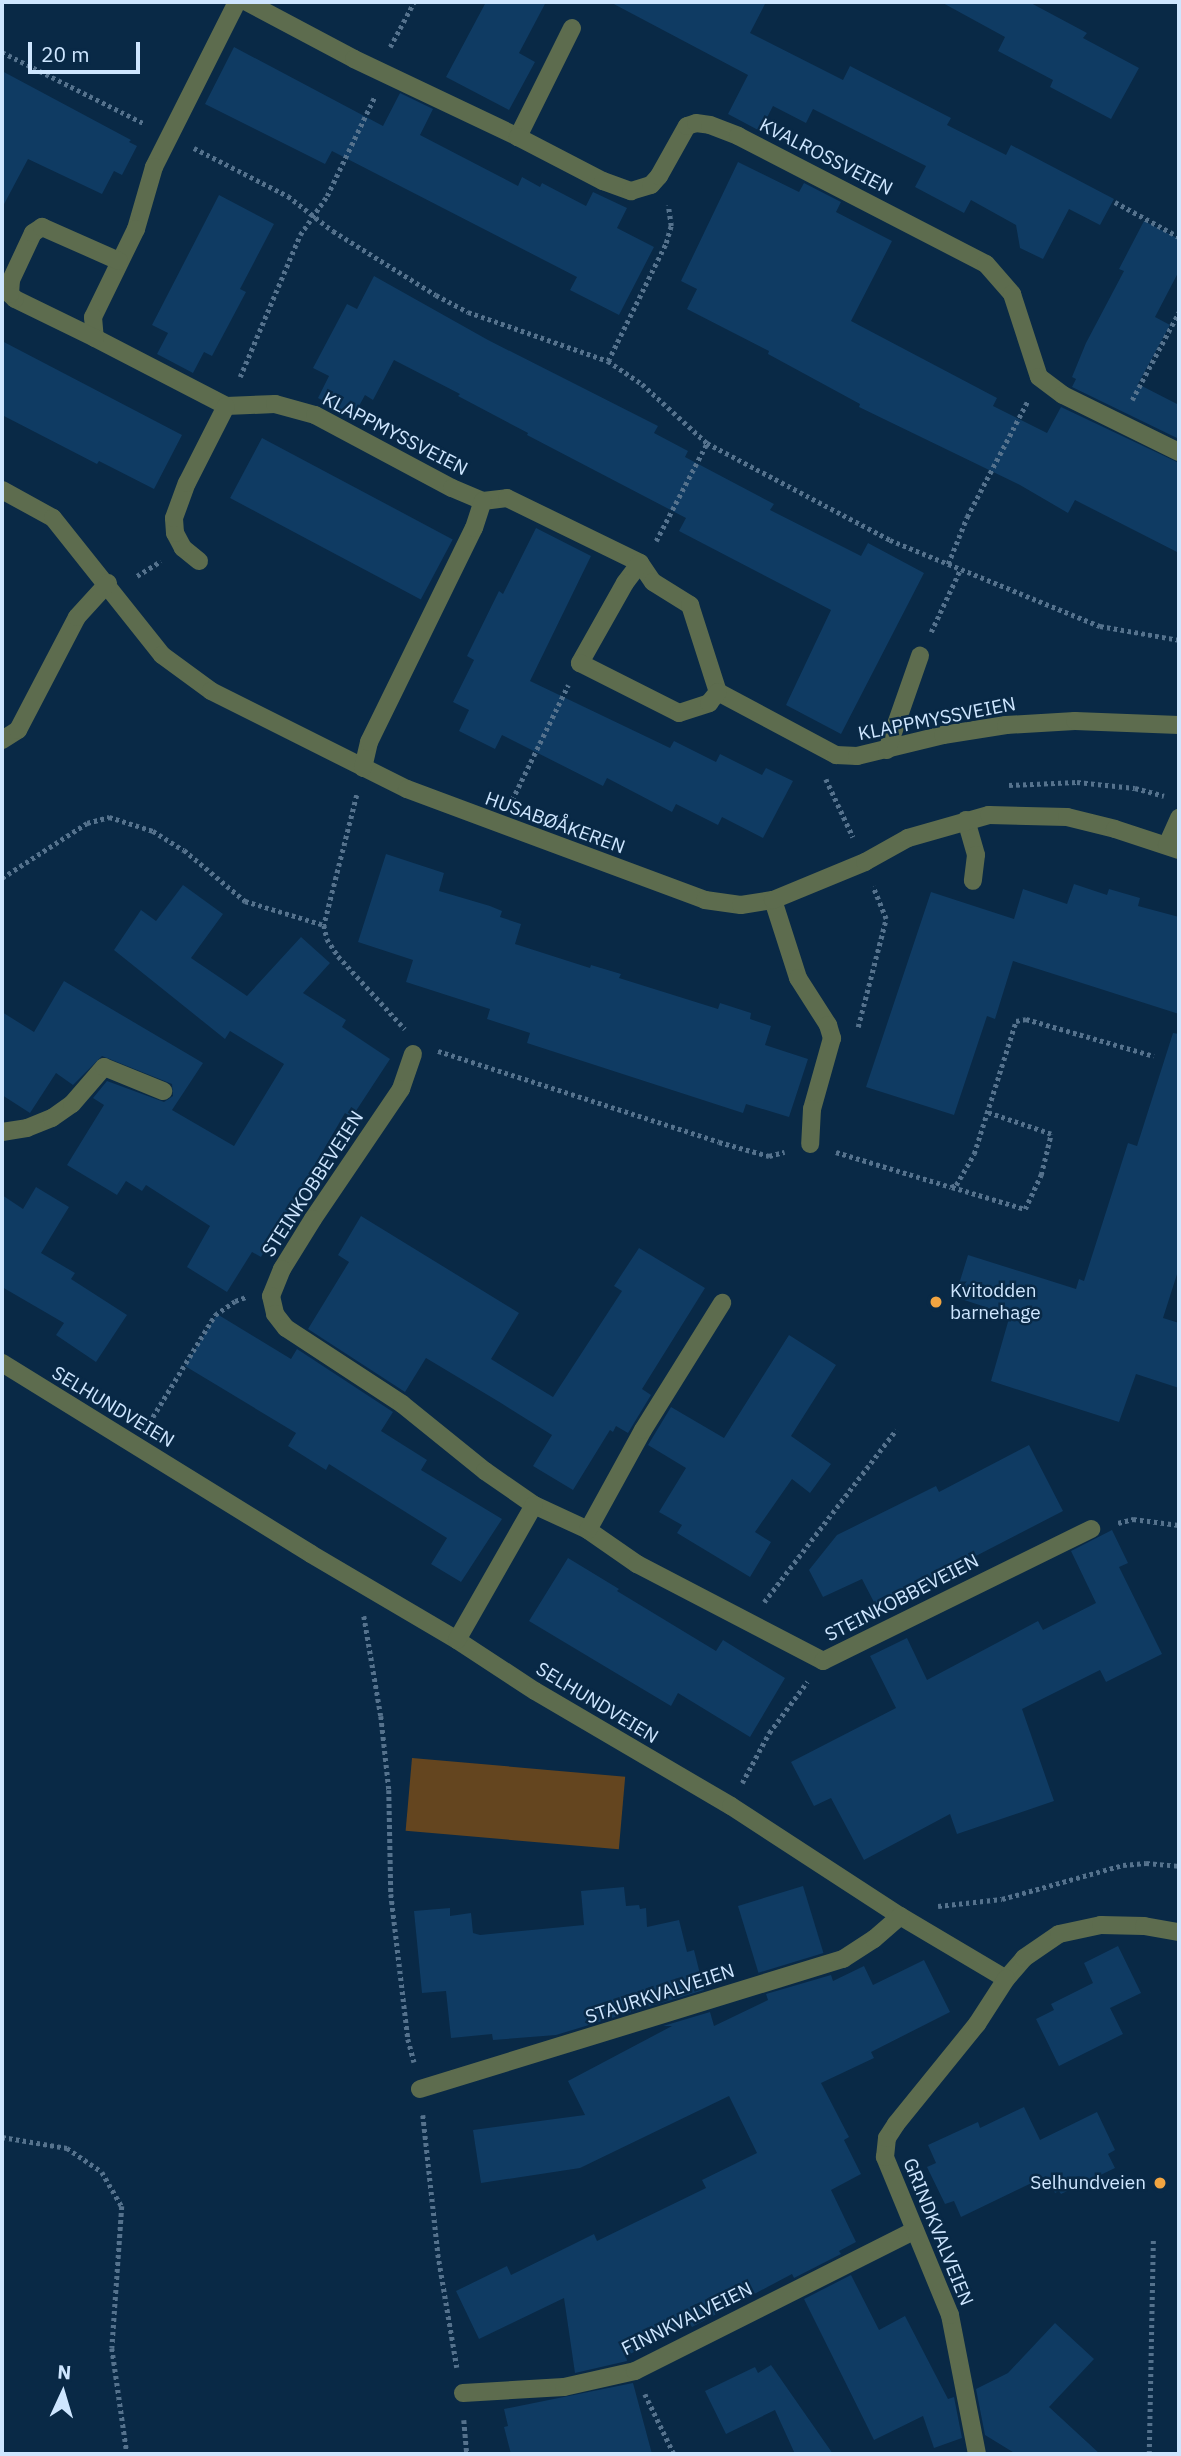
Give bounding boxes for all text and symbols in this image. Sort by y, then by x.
scale bar [32,28,144,72]
text: 20 m [41,40,90,68]
street label: KVALROSSVEIEN [756,114,896,200]
street label: KLAPPMYSSVEIEN [319,388,471,480]
street label: KLAPPMYSSVEIEN [856,693,1018,745]
street label: HUSABØÅKEREN [482,787,628,859]
street label: STEINKOBBEVEIEN [257,1107,369,1261]
place label: Kvitodden barnehage [950,1280,1041,1324]
marker: Kvitodden barnehage [928,1294,944,1310]
street label: SELHUNDVEIEN [48,1362,178,1452]
street label: STEINKOBBEVEIEN [821,1549,983,1647]
street label: SELHUNDVEIEN [532,1658,662,1748]
street label: STAURKVALVEIEN [583,1959,737,2029]
street label: GRINDKVALVEIEN [898,2155,978,2309]
place label: Selhundveien [1030,2172,1146,2194]
marker: Selhundveien [1152,2175,1168,2191]
street label: FINNKVALVEIEN [618,2277,756,2361]
north arrow [28,2358,98,2428]
text: N [57,2360,72,2385]

